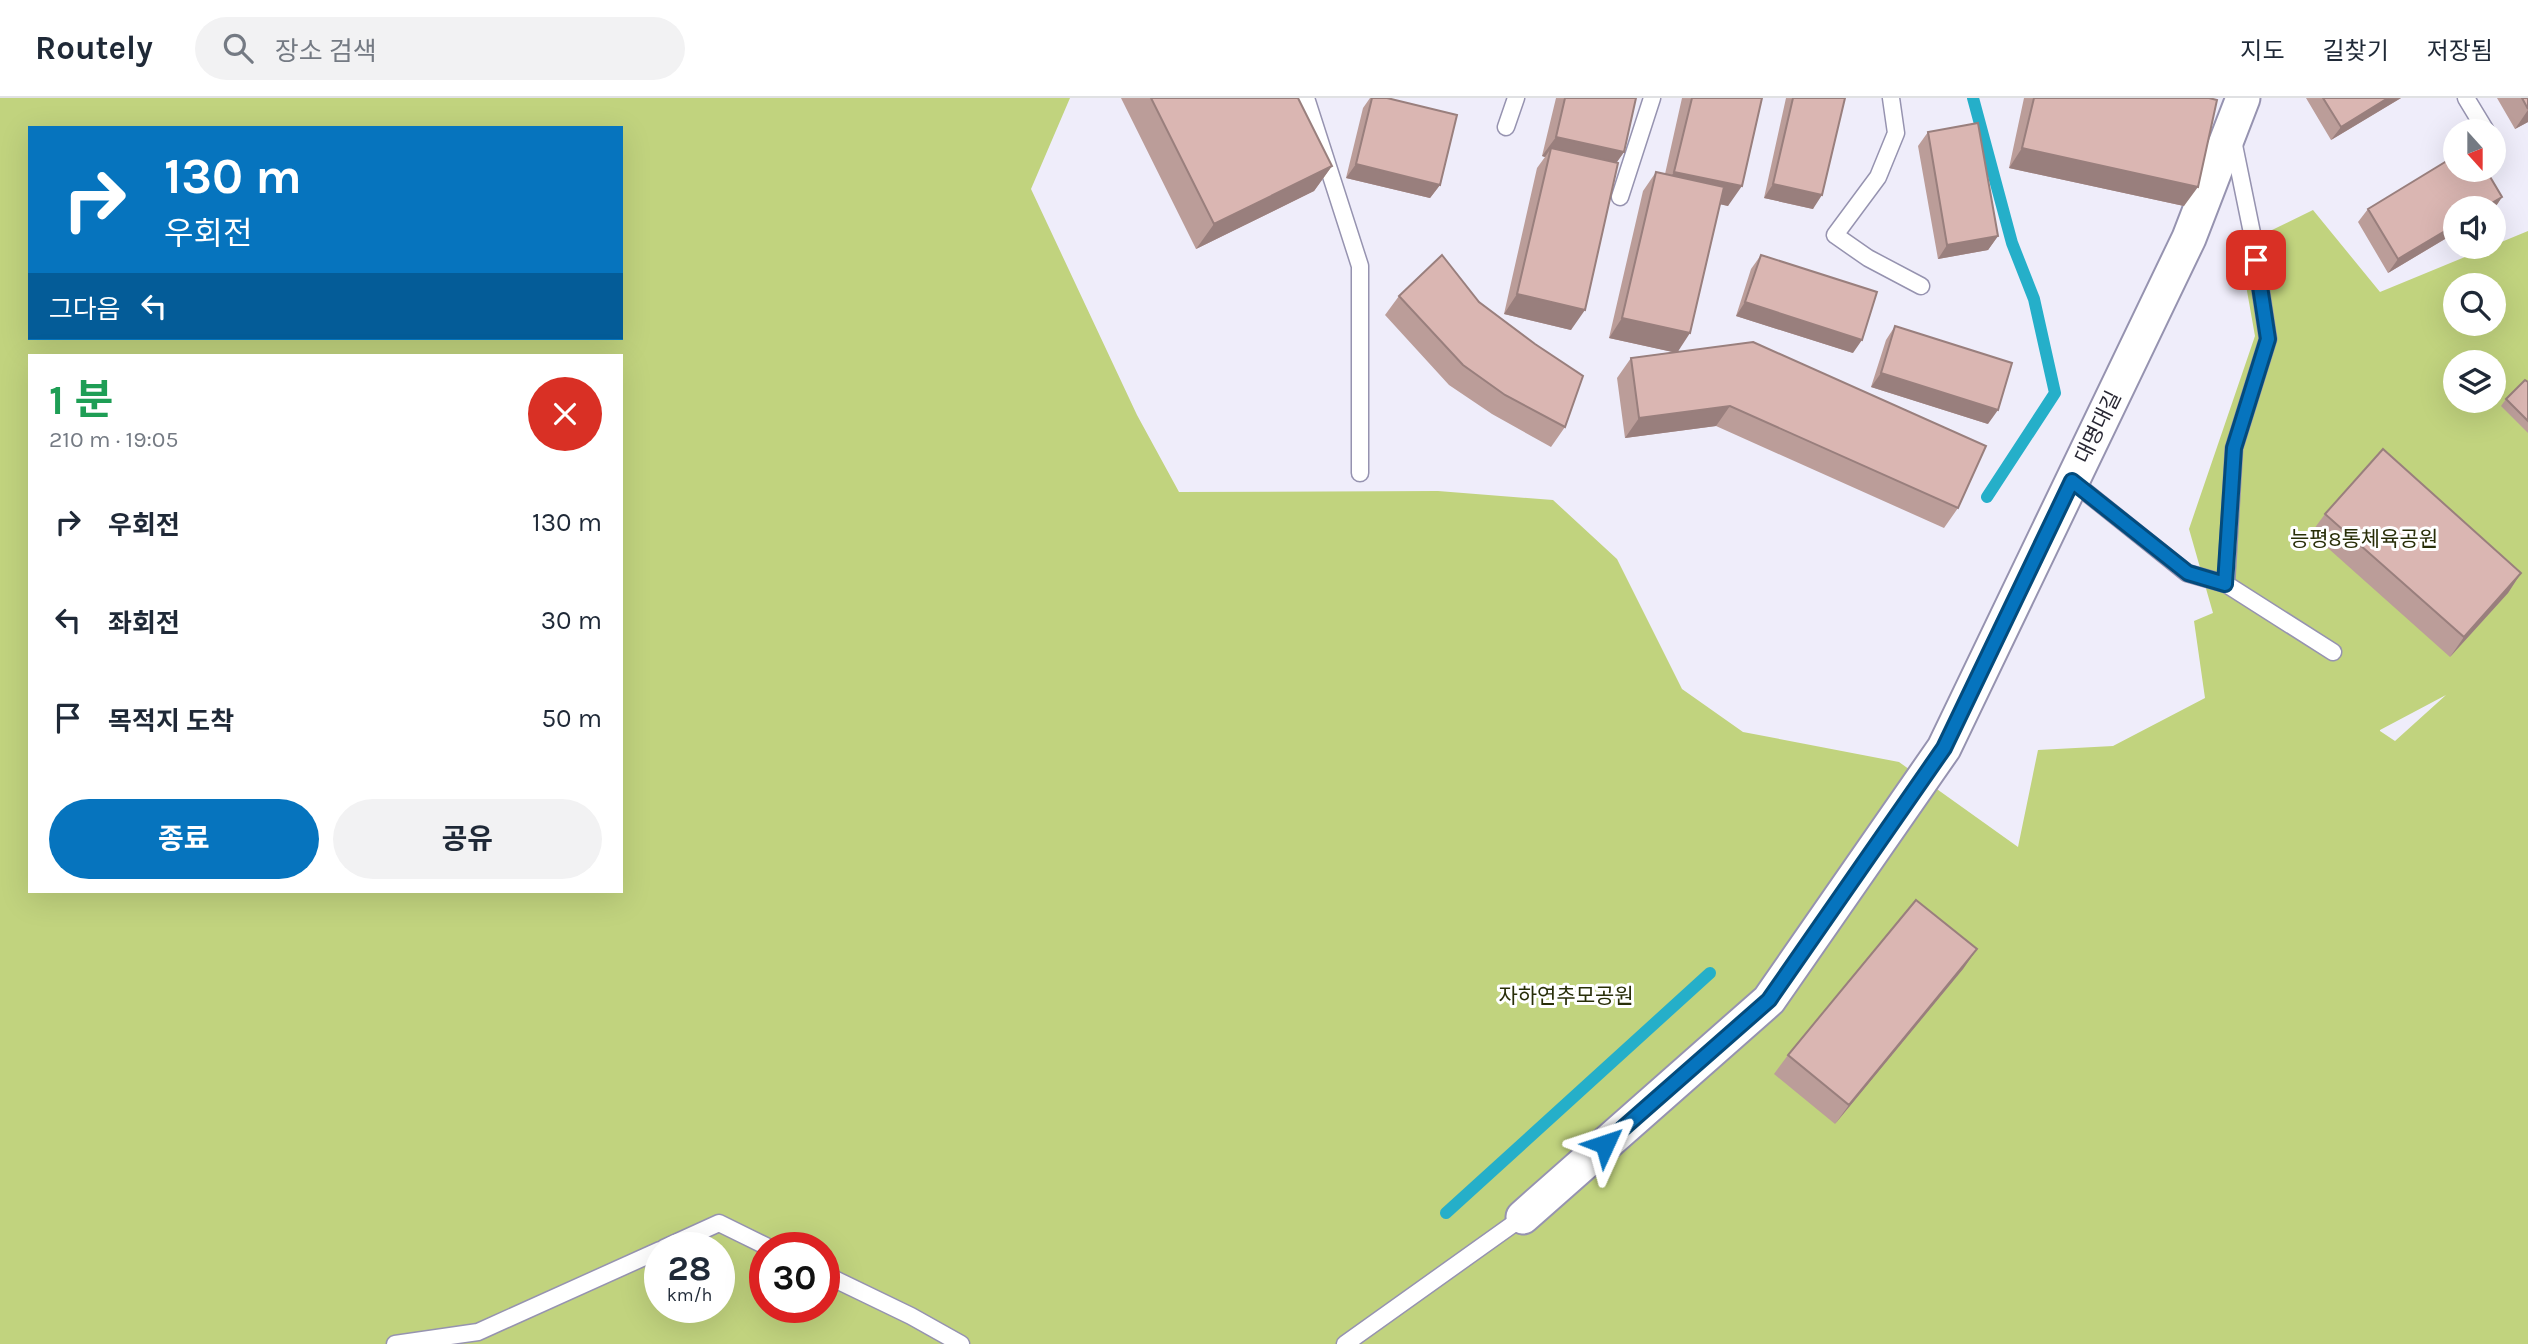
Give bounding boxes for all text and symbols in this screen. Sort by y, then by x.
search box [195,17,685,80]
text: Routely [35,29,153,67]
icon: search [219,29,257,67]
text: 장소 검색 [275,36,377,67]
text: 지도 [2240,37,2285,65]
text: 길찾기 [2323,37,2389,65]
text: 저장됨 [2427,37,2493,65]
north arrow [2443,119,2506,182]
map controls [2443,119,2506,413]
text: 130 m [164,148,302,205]
icon: right [49,154,140,245]
button: sound [2443,196,2506,259]
text: 우회전 [164,215,252,252]
pin [2226,230,2286,290]
icon: arrive [2237,241,2275,279]
button: search [2443,273,2506,336]
icon: left [135,287,173,325]
text: 그다음 [49,294,121,325]
button: layers [2443,350,2506,413]
text: 1 분 [49,375,113,425]
button: close [528,377,602,451]
street label: 대명대길 [2070,387,2126,467]
text: 210 m · 19:05 [49,426,178,453]
icon: right [49,503,87,541]
text: 130 m [532,507,602,538]
text: 우회전 [108,510,180,541]
park label: 능평8통체육공원 [2290,527,2438,551]
icon: left [49,601,87,639]
text: 30 m [541,605,602,636]
text: 좌회전 [108,608,180,639]
icon: arrive [49,699,87,737]
text: 50 m [541,703,602,734]
text: 목적지 도착 [108,706,234,737]
button: 종료 [49,799,319,879]
button: 공유 [333,799,602,879]
park label: 자하연추모공원 [1498,984,1634,1008]
position arrow [1568,1107,1642,1181]
speed limit sign: 30 [749,1232,840,1323]
text: 28 [668,1248,711,1289]
text: km/h [667,1284,712,1306]

